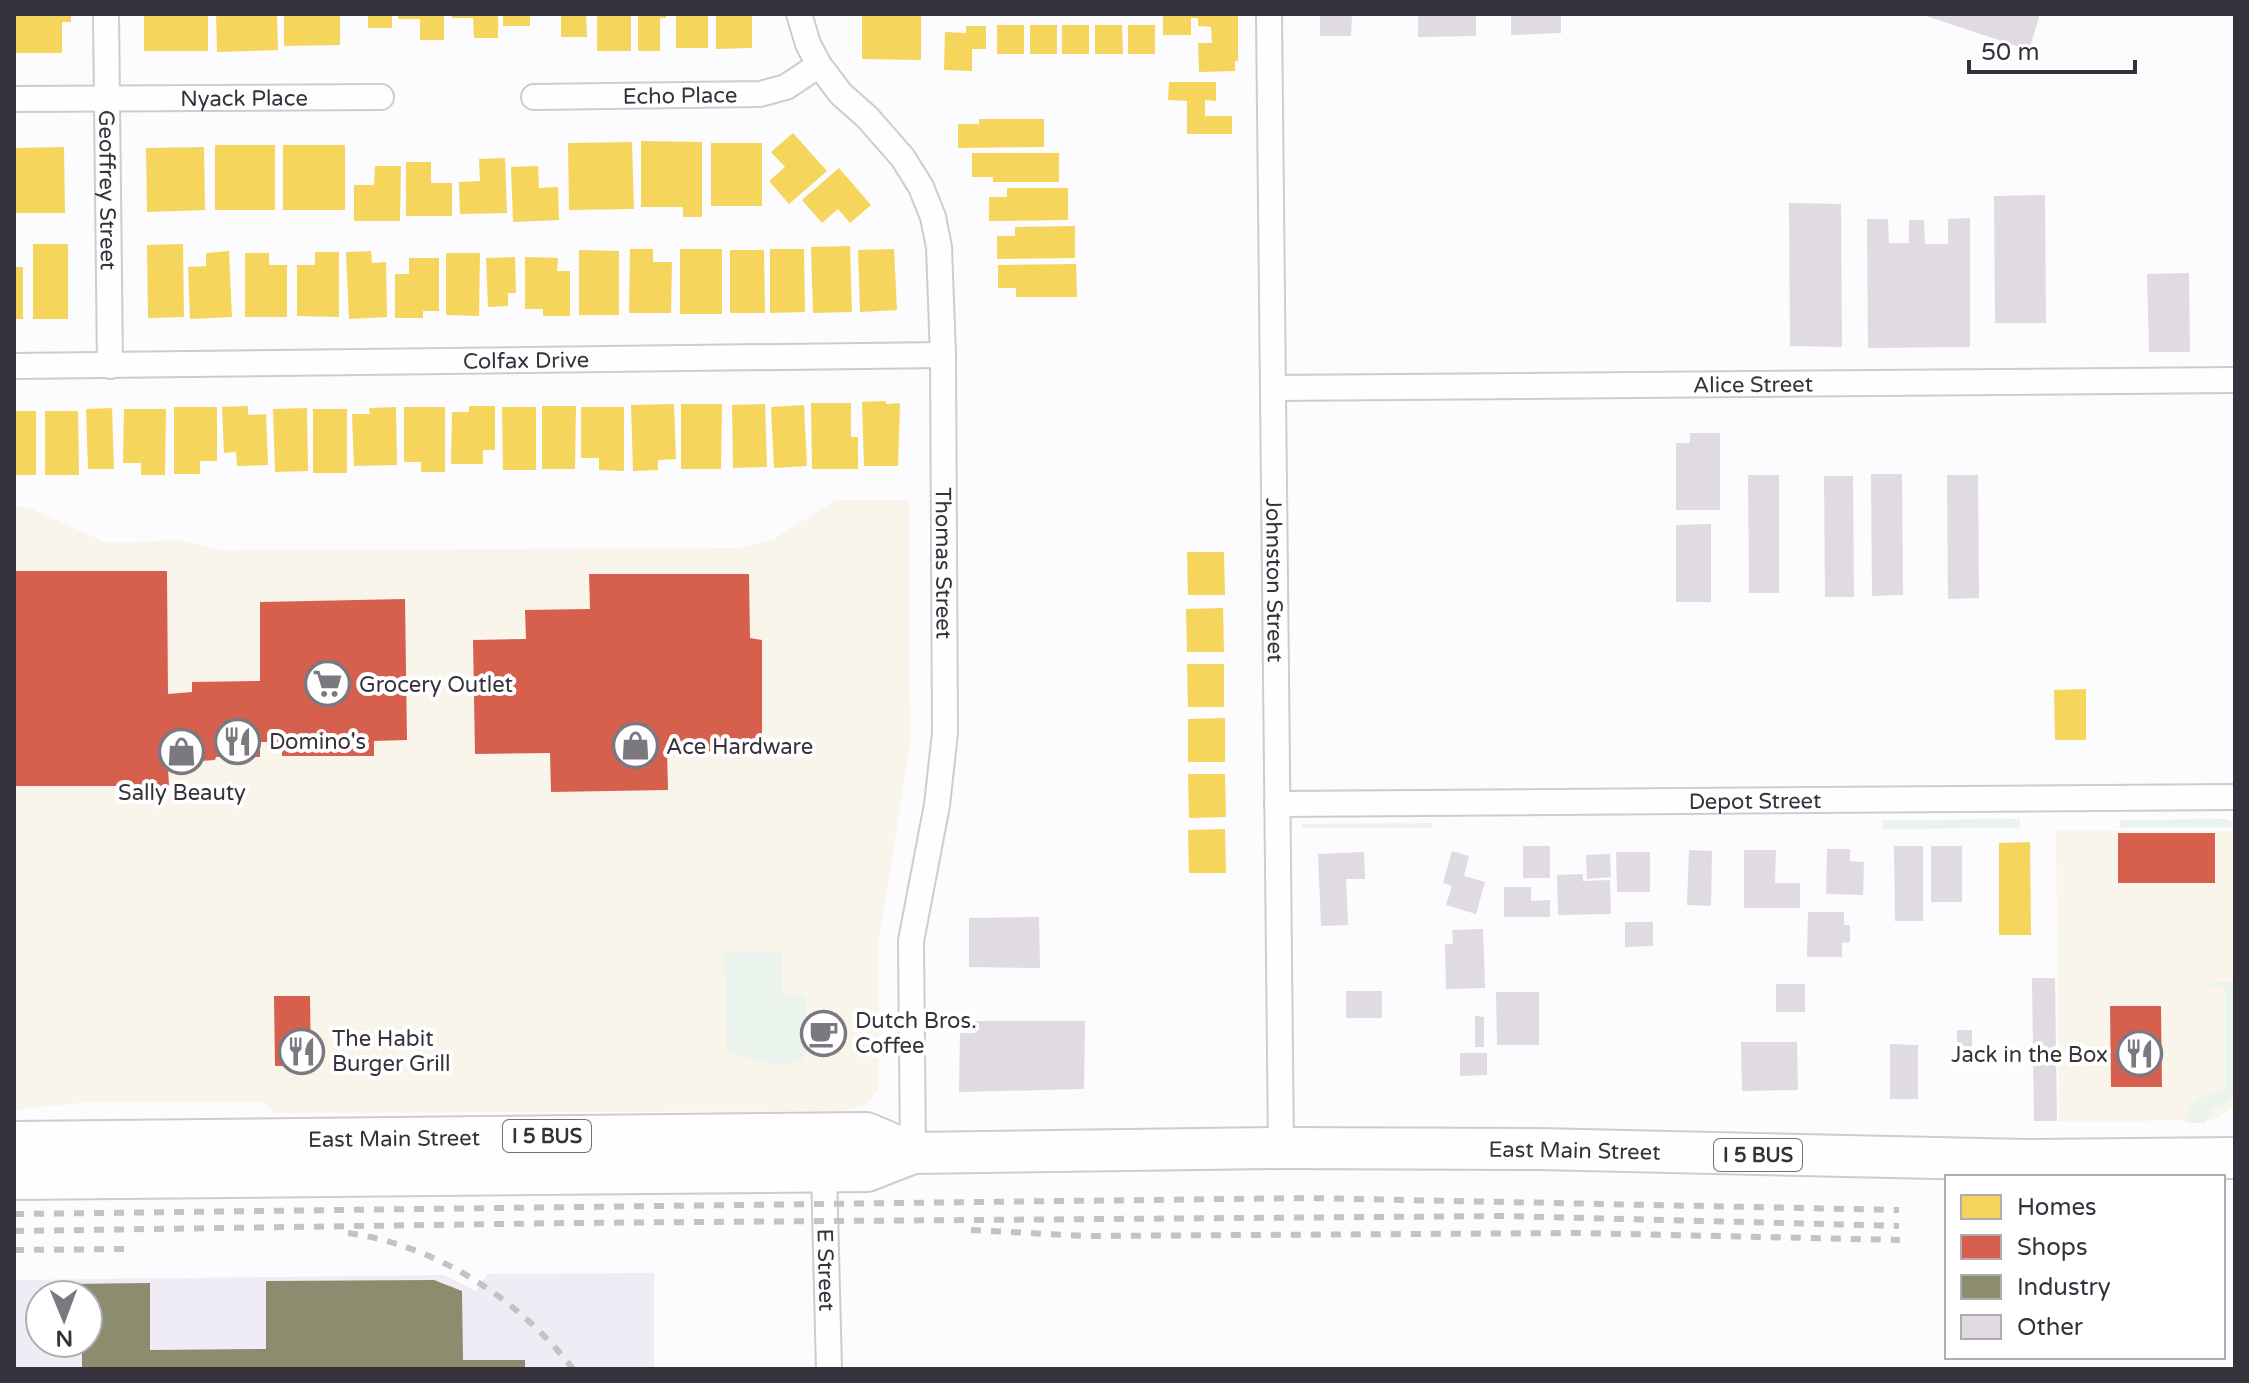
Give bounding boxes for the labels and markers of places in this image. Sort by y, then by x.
supermarket icon: Grocery Outlet [304,660,352,708]
place label: Grocery Outlet [359,672,513,698]
restaurant icon: Domino's [214,717,262,765]
shop icon: Ace Hardware [611,722,659,770]
shop icon: Sally Beauty [158,727,206,775]
place label: Domino's [269,729,366,755]
place label: Ace Hardware [666,734,813,760]
place label: Sally Beauty [118,780,246,806]
place label: Dutch Bros. Coffee [855,1008,977,1059]
cafe icon: Dutch Bros. Coffee [800,1009,848,1057]
place label: The Habit Burger Grill [332,1026,451,1077]
restaurant icon: The Habit Burger Grill [277,1027,325,1075]
restaurant icon: Jack in the Box [2115,1030,2163,1078]
place label: Jack in the Box [1951,1042,2108,1068]

